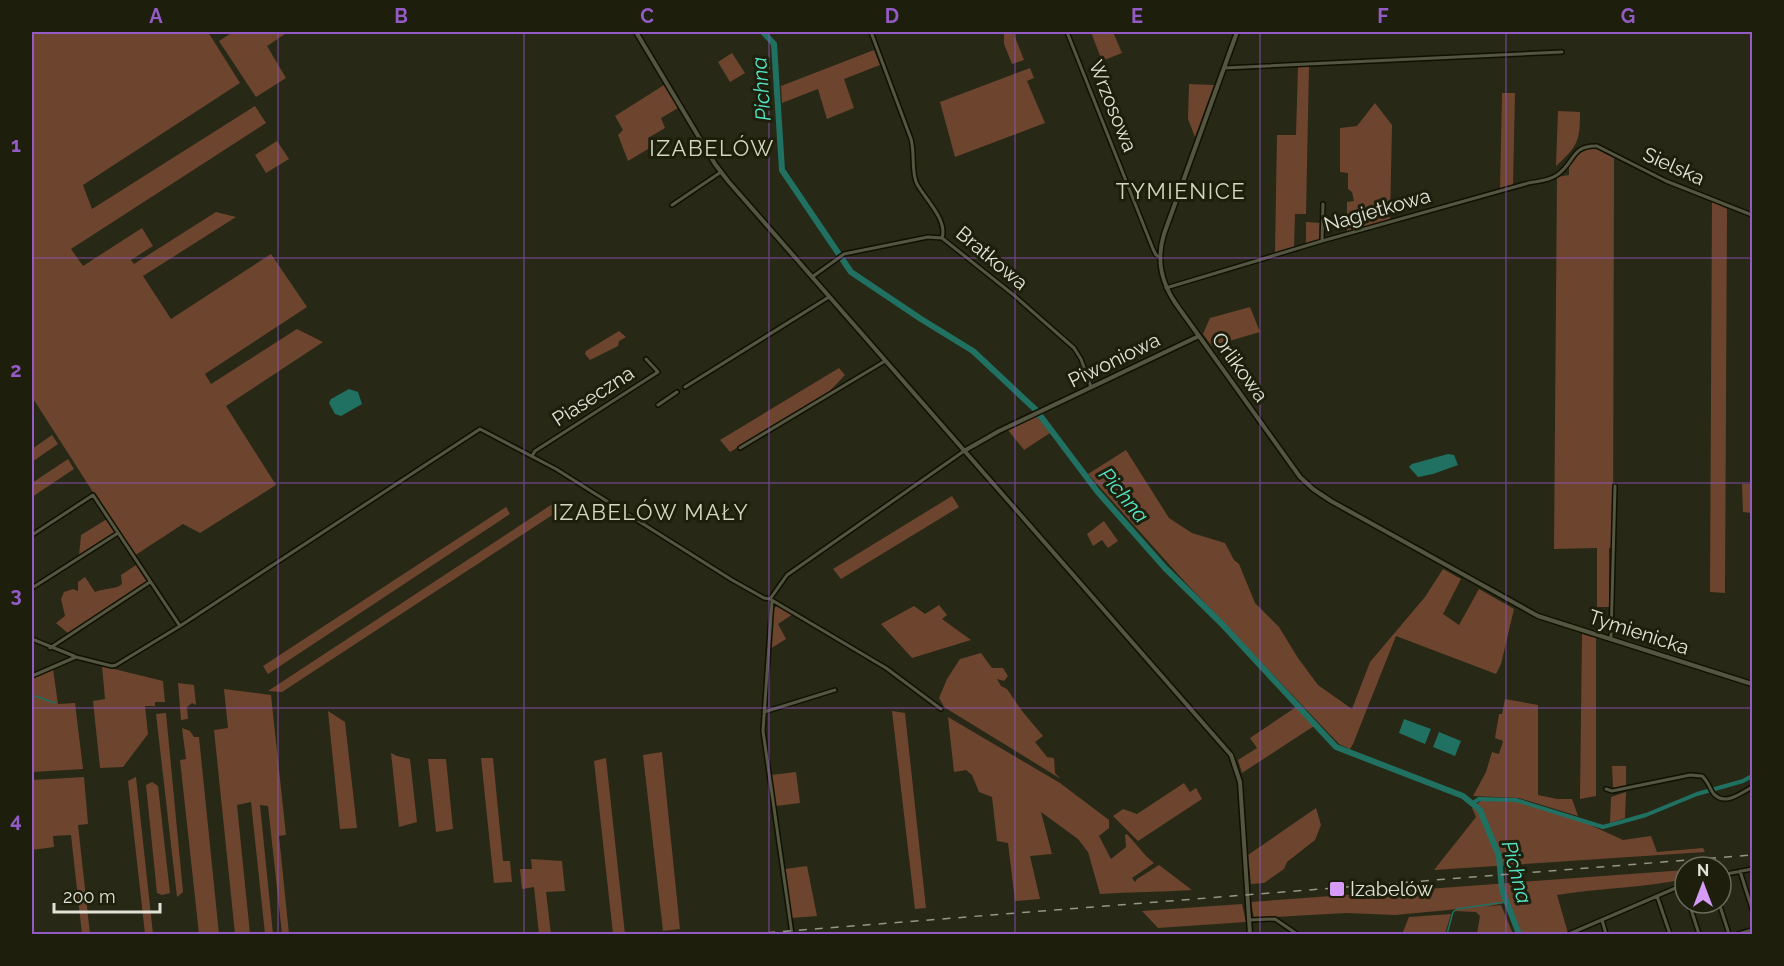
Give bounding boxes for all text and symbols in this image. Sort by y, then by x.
text: A [149,4,163,28]
text: B [394,4,408,28]
text: C [640,4,654,28]
text: D [885,4,899,28]
text: E [1131,4,1143,28]
text: F [1377,4,1389,28]
text: G [1621,4,1635,28]
water label: Pichna [746,56,776,122]
street label: Wrzosowa [1084,57,1142,155]
text: 1 [11,133,21,157]
district label: IZABELÓW [649,135,775,161]
street label: Sielska [1640,142,1708,190]
district label: TYMIENICE [1116,178,1246,204]
street label: Nagietkowa [1321,183,1433,237]
street label: Bratkowa [951,221,1033,295]
street label: Orlikowa [1207,327,1273,407]
street label: Piwoniowa [1064,328,1164,392]
text: 2 [10,358,22,382]
street label: Piaseczna [548,361,638,431]
water label: Pichna [1094,462,1154,528]
district label: IZABELÓW MAŁY [553,499,749,525]
text: 3 [10,583,22,607]
street label: Tymienicka [1586,604,1692,660]
text: 4 [10,808,22,832]
water label: Pichna [1497,838,1537,906]
north arrow [1673,855,1733,915]
text: N [1697,861,1709,880]
scale bar [54,876,160,914]
place label: Izabelów [1350,877,1433,901]
marker: Izabelów [1328,880,1346,898]
text: 200 m [63,886,116,907]

